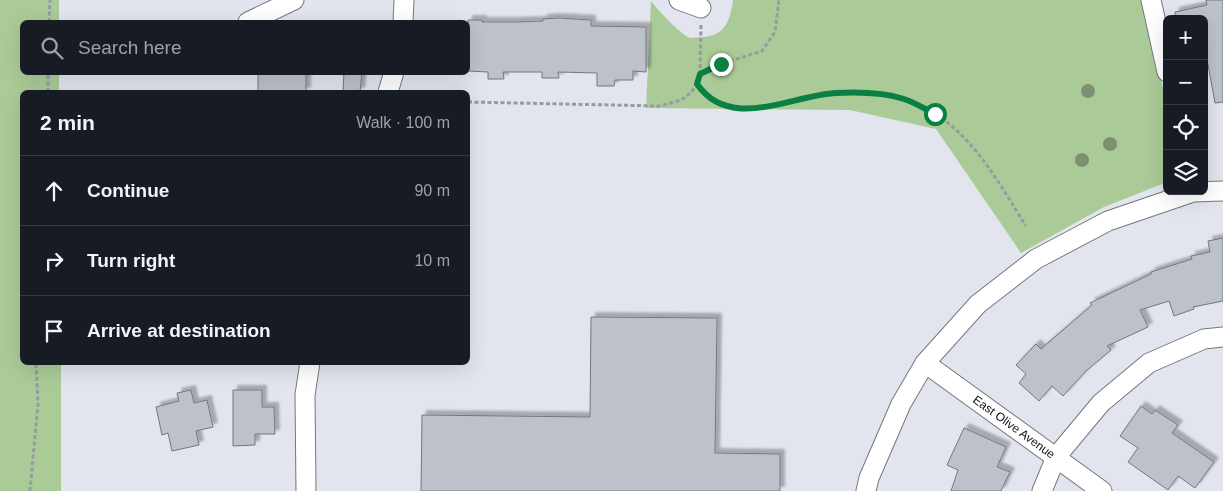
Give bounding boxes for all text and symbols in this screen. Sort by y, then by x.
map controls [1163,15,1208,195]
button: + [1163,15,1208,60]
search box [20,20,470,75]
icon: search [38,34,66,62]
text: Search here [78,37,182,58]
route end [710,53,733,76]
button: − [1163,60,1208,105]
route start [924,103,947,126]
button: locate [1163,105,1208,150]
text: 2 min [40,111,95,134]
text: Walk · 100 m [356,114,450,131]
button: layers [1163,150,1208,195]
icon: ahead [40,177,68,205]
text: Continue [87,180,169,201]
text: 90 m [414,182,450,199]
icon: right [40,247,68,275]
text: Turn right [87,250,175,271]
text: 10 m [414,252,450,269]
icon: arrive [40,317,68,345]
text: Arrive at destination [87,320,271,341]
street label: East Olive Avenue [970,393,1058,462]

